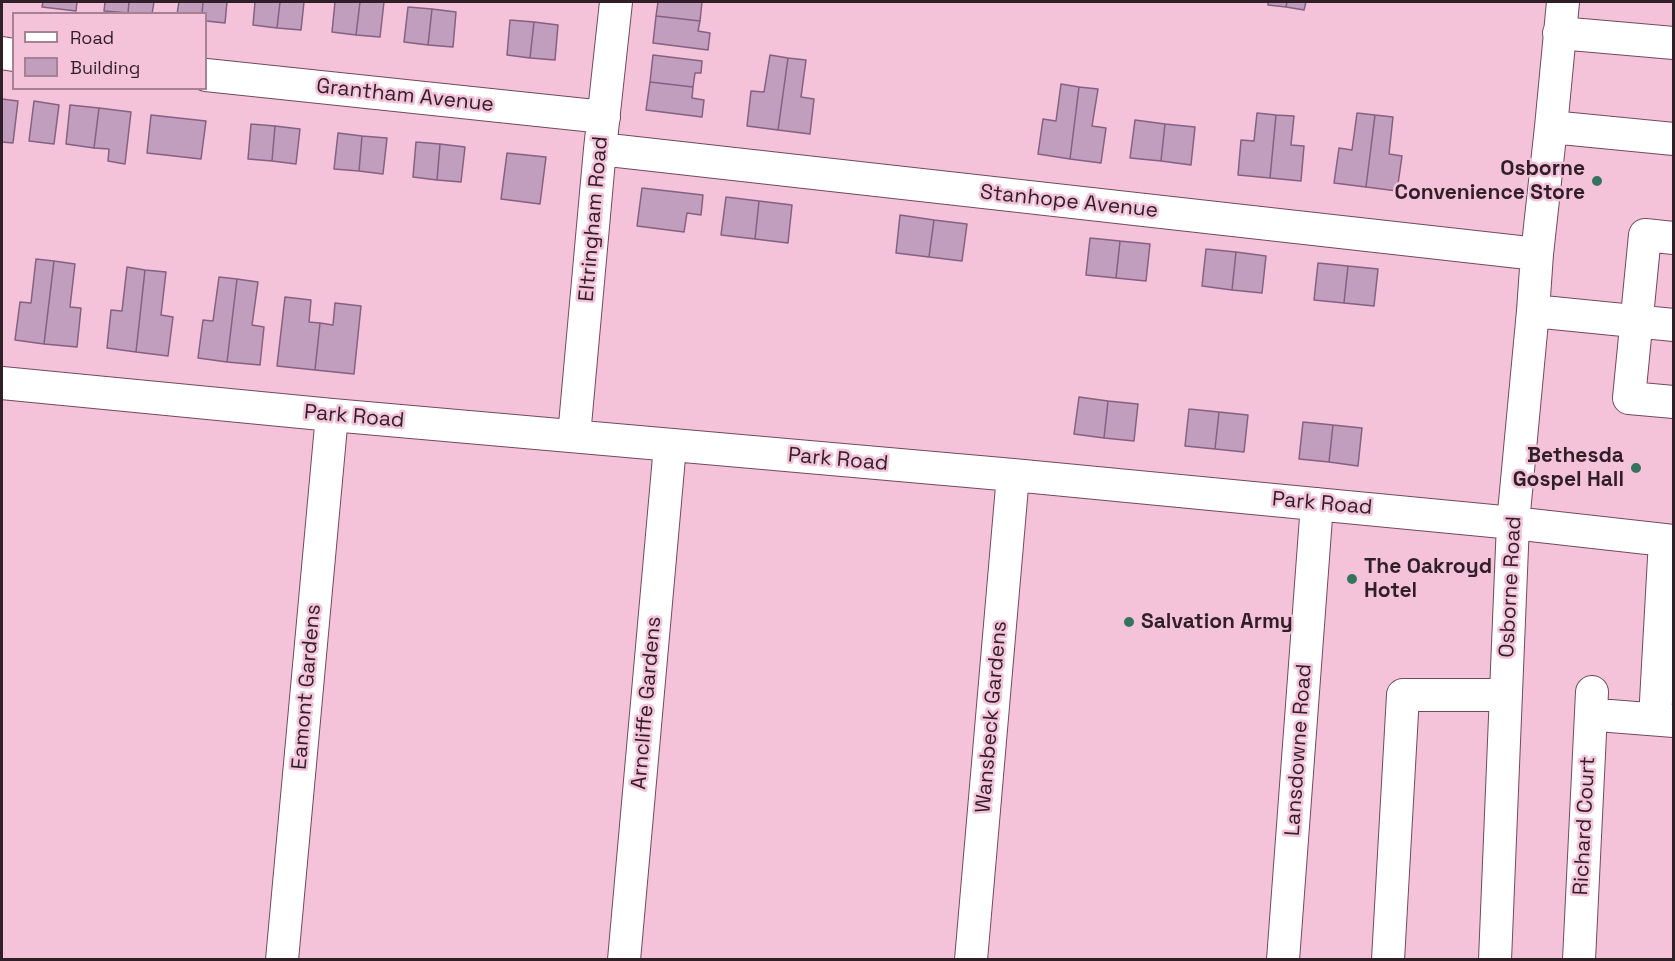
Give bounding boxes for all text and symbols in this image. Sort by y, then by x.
legend [12,12,207,90]
text: Road [70,26,114,49]
text: Building [70,56,140,79]
street label: Grantham Avenue [315,74,495,118]
street label: Eltringham Road [574,135,614,303]
place label: Osborne Convenience Store [1394,156,1585,206]
marker: Osborne Convenience Store [1590,174,1604,188]
street label: Stanhope Avenue [979,180,1159,224]
street label: Park Road [303,400,405,434]
street label: Park Road [787,443,889,477]
place label: Bethesda Gospel Hall [1513,443,1624,493]
marker: Bethesda Gospel Hall [1629,461,1643,475]
street label: Park Road [1271,487,1373,521]
street label: Osborne Road [1495,516,1527,658]
place label: The Oakroyd Hotel [1364,554,1492,604]
marker: The Oakroyd Hotel [1345,572,1359,586]
street label: Eamont Gardens [287,603,327,771]
place label: Salvation Army [1141,609,1293,635]
street label: Arncliffe Gardens [627,615,667,791]
marker: Salvation Army [1122,615,1136,629]
street label: Wansbeck Gardens [971,620,1013,814]
street label: Lansdowne Road [1280,663,1318,837]
street label: Richard Court [1569,756,1601,896]

